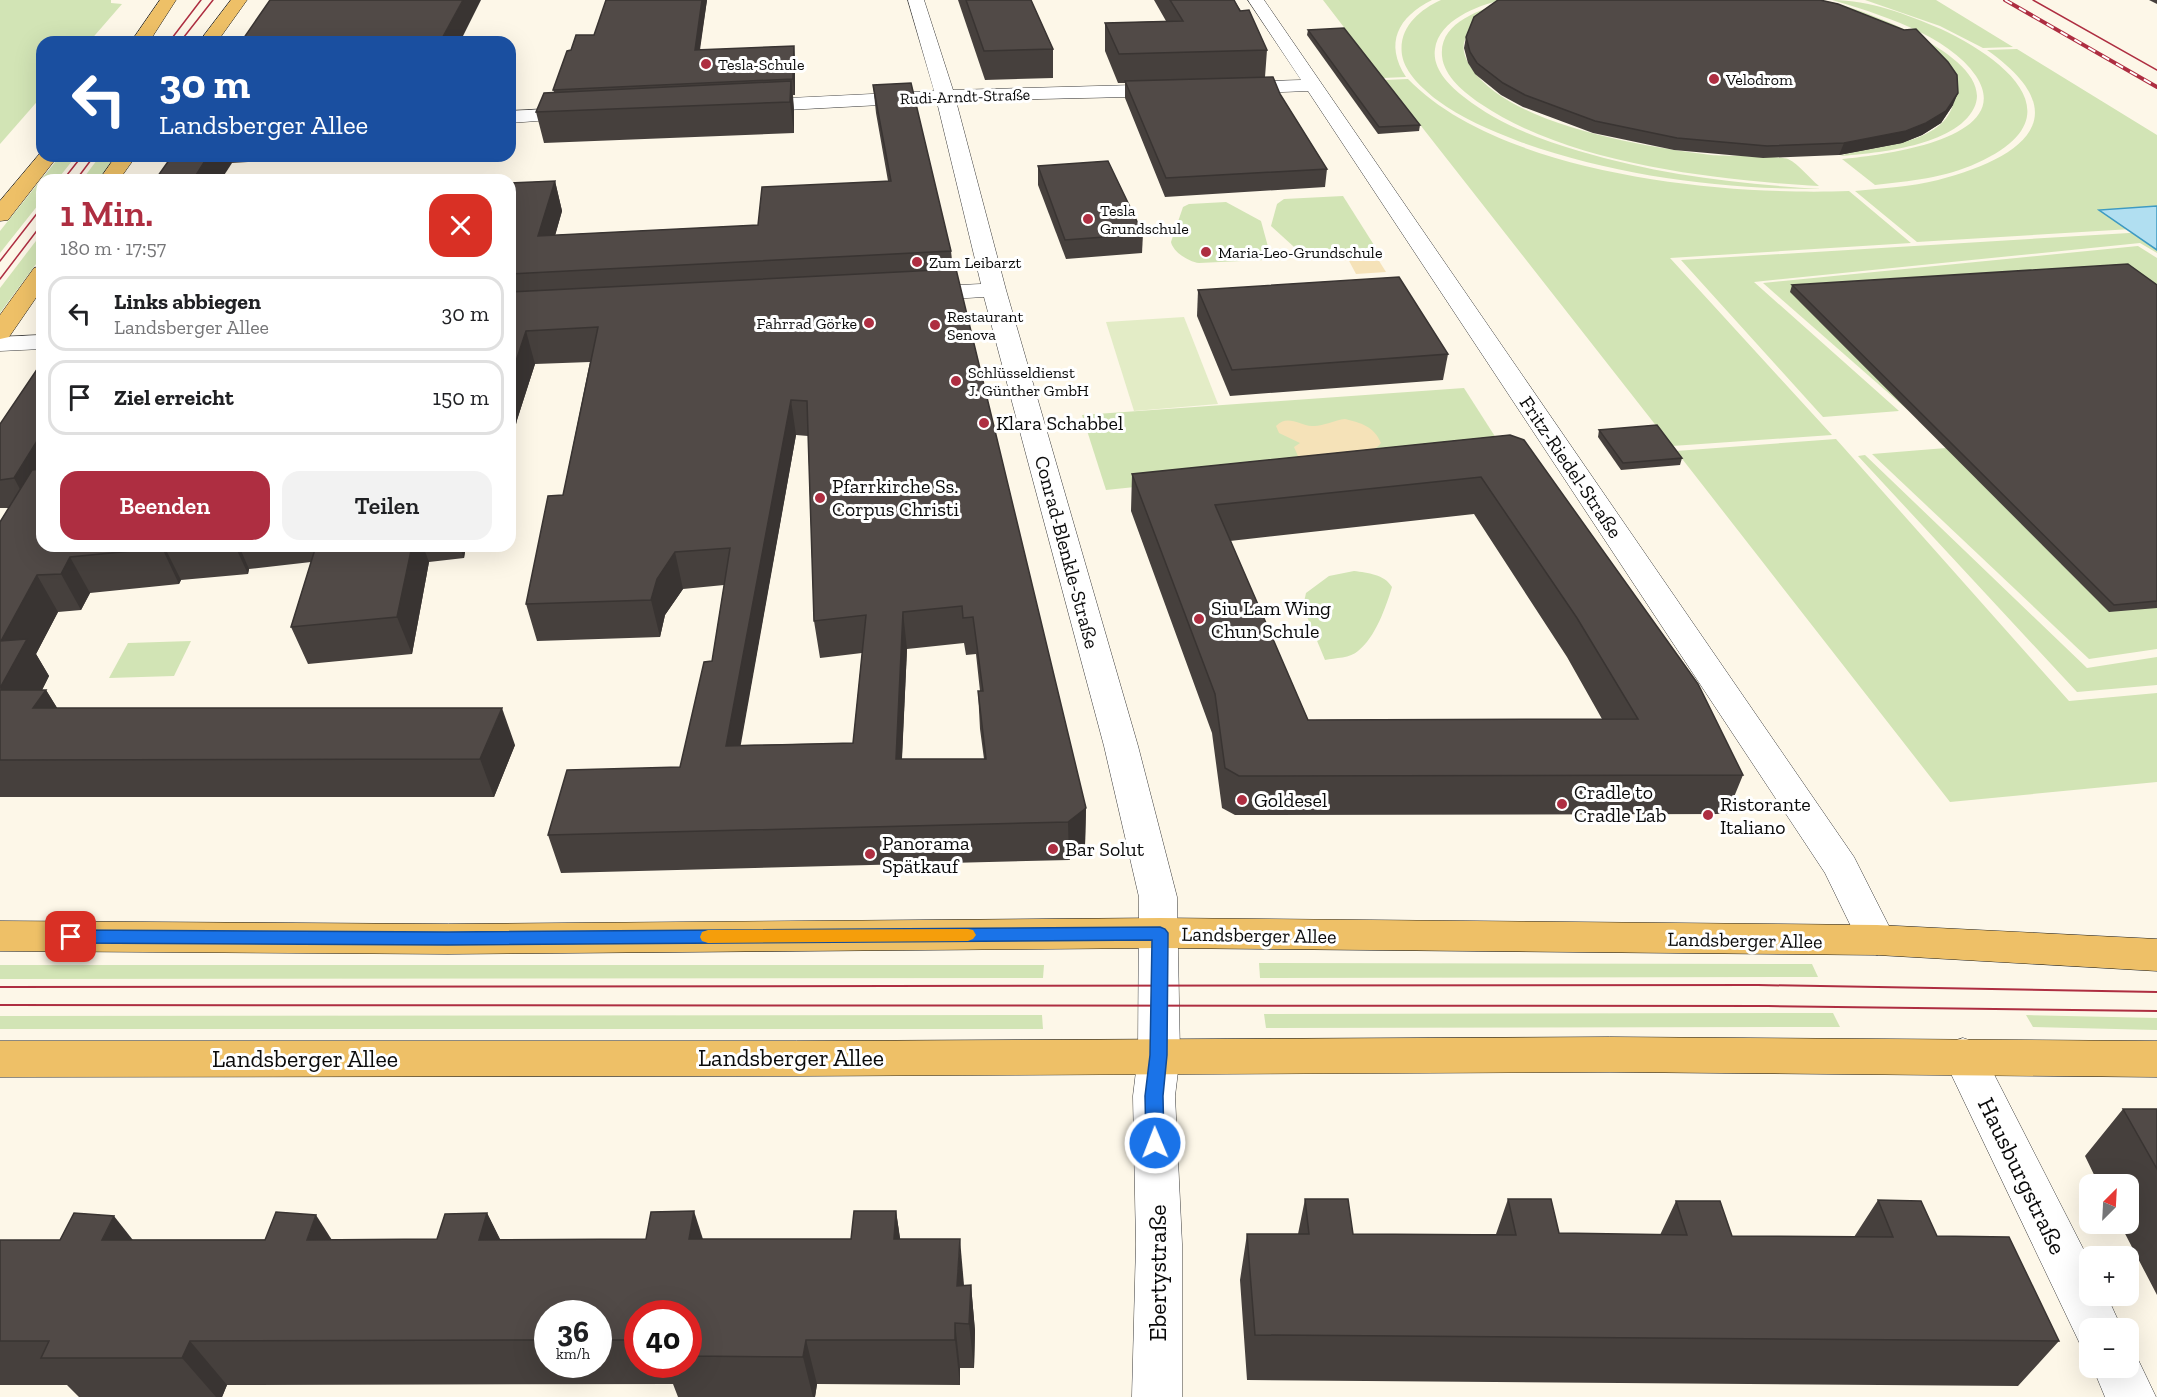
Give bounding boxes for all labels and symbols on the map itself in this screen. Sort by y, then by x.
place label: Tesla-Schule [718,55,804,74]
marker: Tesla-Schule [699,57,713,71]
place label: Velodrom [1725,70,1793,89]
marker: Velodrom [1707,72,1721,86]
street label: Rudi-Arndt-Straße [900,85,1030,108]
place label: Tesla Grundschule [1100,201,1189,238]
marker: Tesla Grundschule [1081,212,1095,226]
place label: Maria-Leo-Grundschule [1218,243,1382,262]
marker: Maria-Leo-Grundschule [1199,245,1213,259]
place label: Zum Leibarzt [929,253,1022,272]
marker: Zum Leibarzt [910,255,924,269]
place label: Restaurant Senova [947,307,1023,344]
place label: Fahrrad Görke [757,314,857,333]
marker: Fahrrad Görke [862,316,876,330]
marker: Restaurant Senova [928,318,942,332]
place label: Schlüsseldienst J. Günther GmbH [968,363,1089,400]
marker: Schlüsseldienst J. Günther GmbH [949,374,963,388]
street label: Fritz-Riedel-Straße [1515,391,1627,543]
place label: Klara Schabbel [996,411,1123,435]
marker: Klara Schabbel [977,416,991,430]
street label: Conrad-Blenkle-Straße [1030,453,1104,651]
place label: Pfarrkirche Ss. Corpus Christi [832,474,959,521]
marker: Pfarrkirche Ss. Corpus Christi [813,491,827,505]
place label: Siu Lam Wing Chun Schule [1211,596,1331,643]
marker: Siu Lam Wing Chun Schule [1192,612,1206,626]
place label: Cradle to Cradle Lab [1574,780,1666,827]
place label: Goldesel [1254,788,1327,812]
place label: Ristorante Italiano [1720,792,1811,839]
marker: Goldesel [1235,793,1249,807]
marker: Cradle to Cradle Lab [1555,797,1569,811]
marker: Ristorante Italiano [1701,808,1715,822]
place label: Panorama Spätkauf [882,831,970,878]
place label: Bar Solut [1065,837,1145,861]
marker: Bar Solut [1046,842,1060,856]
marker: Panorama Spätkauf [863,847,877,861]
pin [45,911,96,962]
street label: Landsberger Allee [1181,922,1337,948]
street label: Landsberger Allee [1667,927,1823,953]
street label: Landsberger Allee [698,1043,884,1072]
street label: Landsberger Allee [212,1044,398,1073]
street label: Hausburgstraße [1972,1093,2073,1259]
position arrow [1123,1111,1187,1175]
north arrow [2079,1174,2139,1234]
street label: Ebertystraße [1143,1204,1172,1342]
speed limit sign: 40 [624,1300,702,1378]

